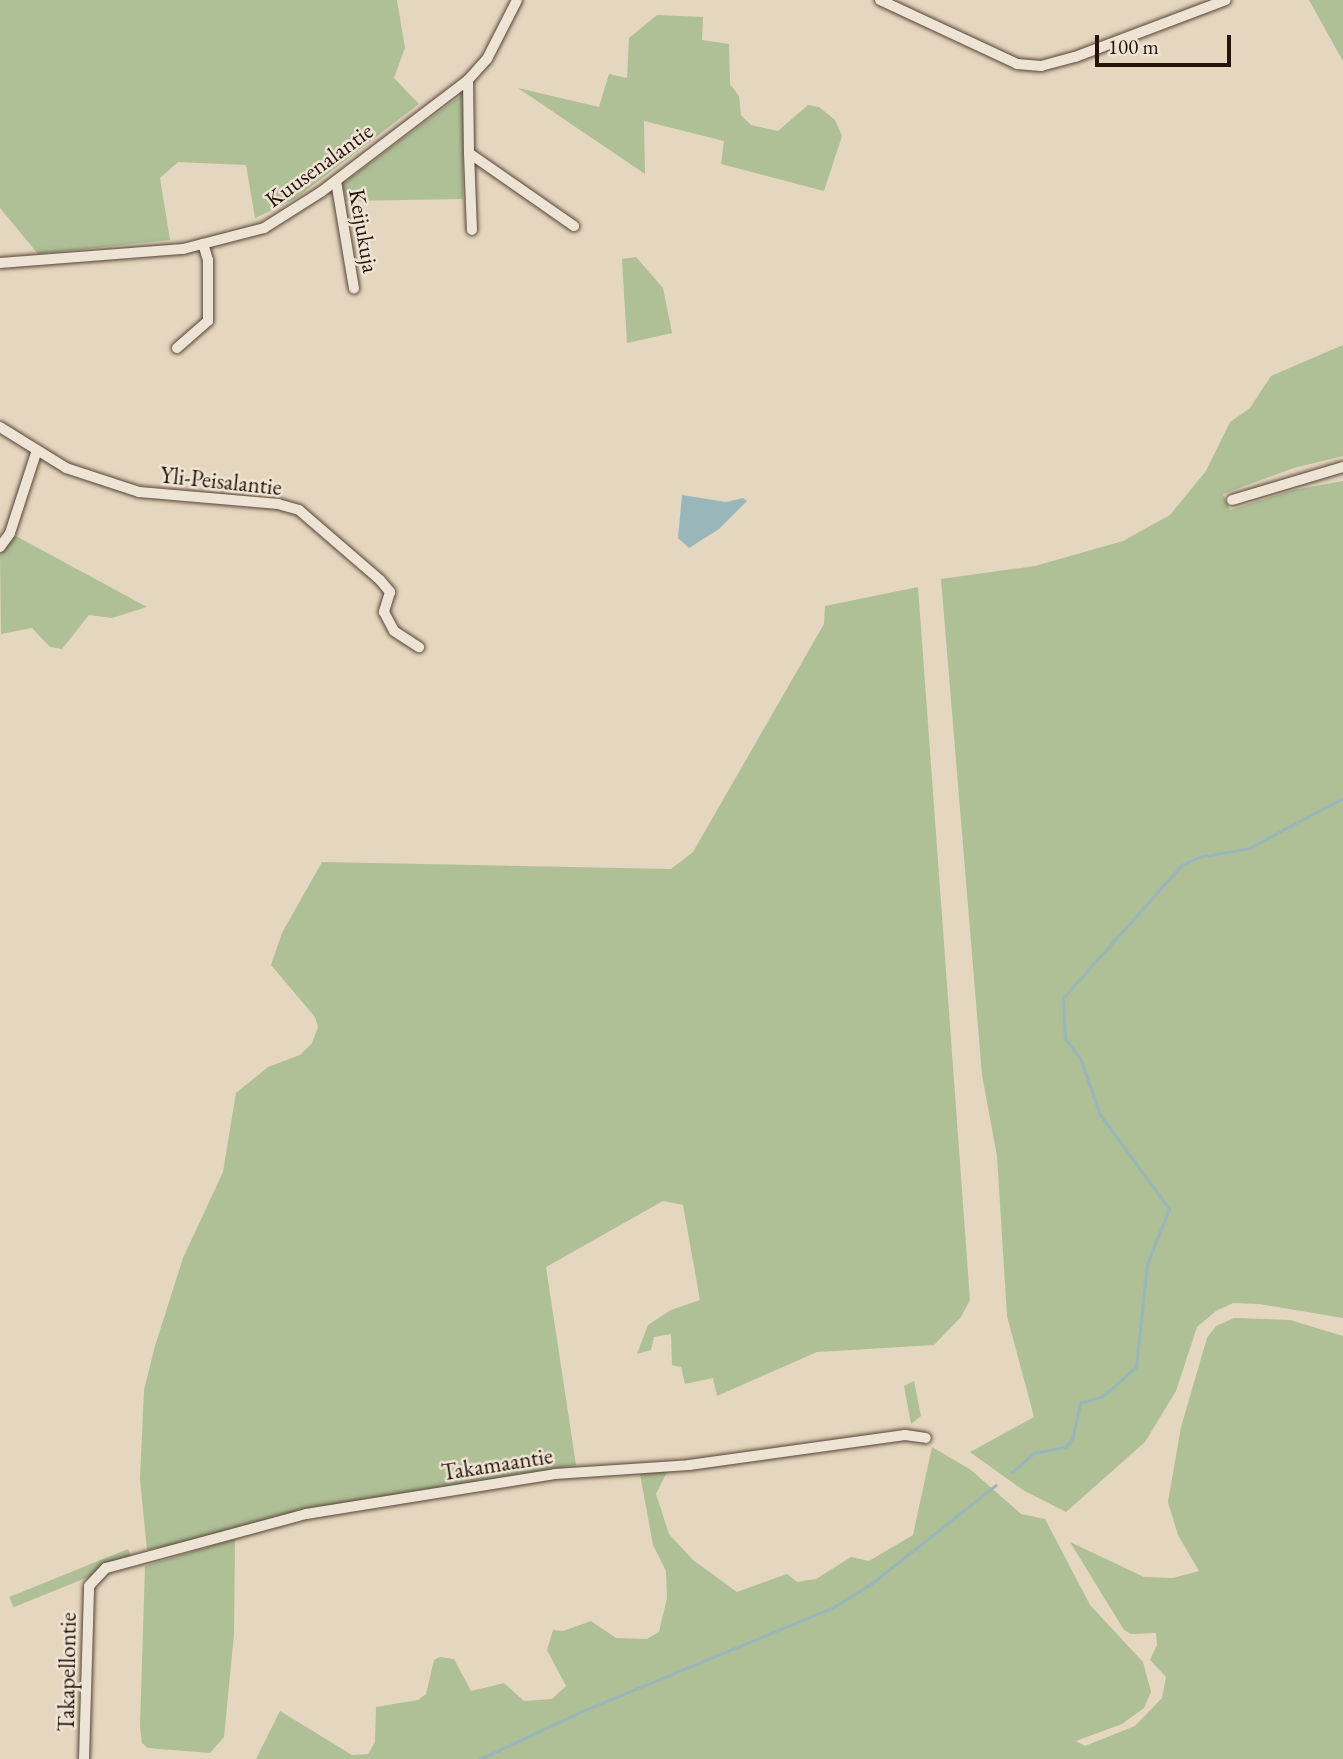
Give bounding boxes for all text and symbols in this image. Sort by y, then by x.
scale bar [1098,21,1234,65]
text: 100 m [1108,33,1159,60]
street label: Kuusenalantie [260,117,378,213]
street label: Keijukuja [343,187,385,275]
street label: Yli-Peisalantie [159,461,283,501]
street label: Takamaantie [439,1442,555,1486]
street label: Takapellontie [52,1612,82,1732]

